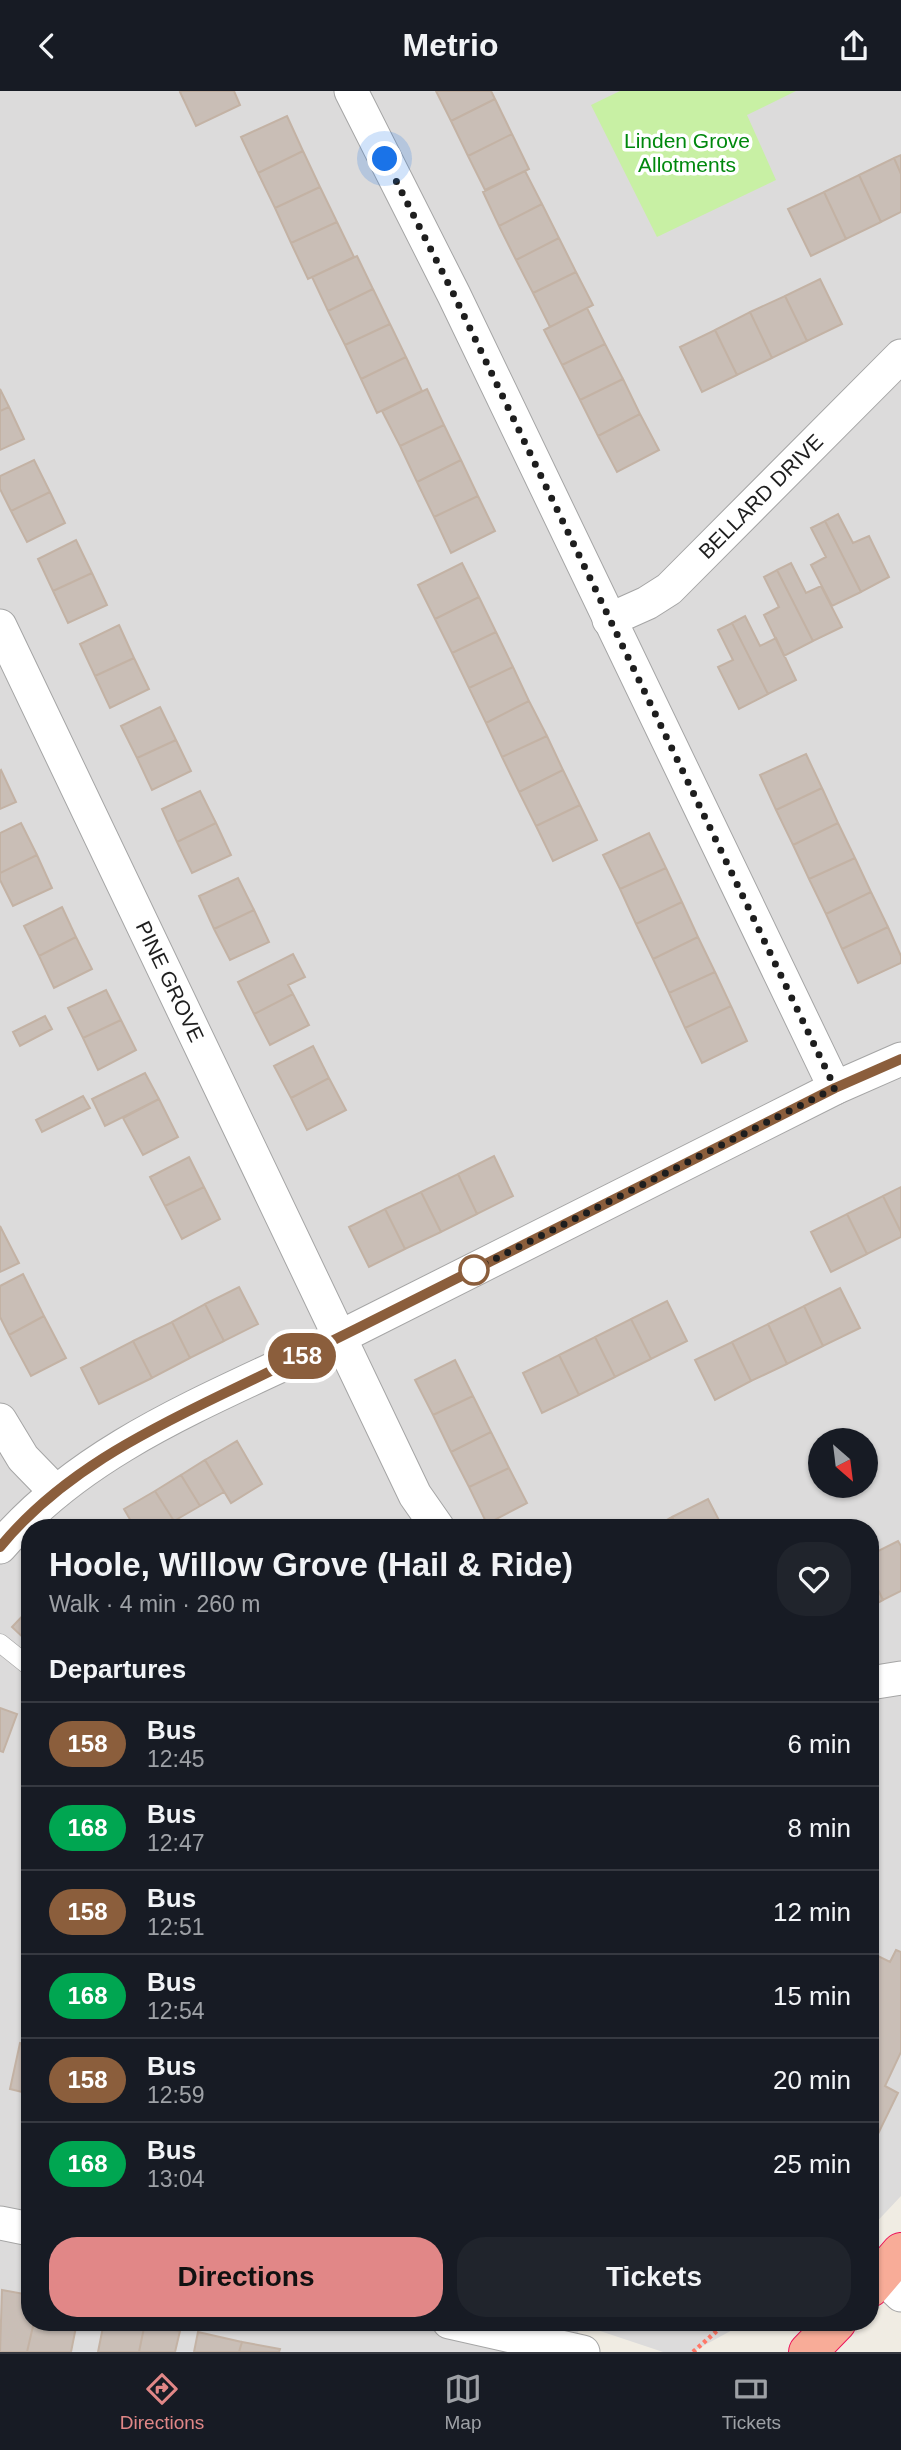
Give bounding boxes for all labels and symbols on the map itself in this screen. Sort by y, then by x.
park label: Linden Grove Allotments [624,129,750,176]
your location [367,141,402,176]
street label: BELLARD DRIVE [694,429,827,563]
street label: PINE GROVE [132,917,209,1045]
unlabelled marker [459,1255,489,1285]
line badge: 158 [262,1333,342,1379]
north arrow [808,1428,878,1498]

